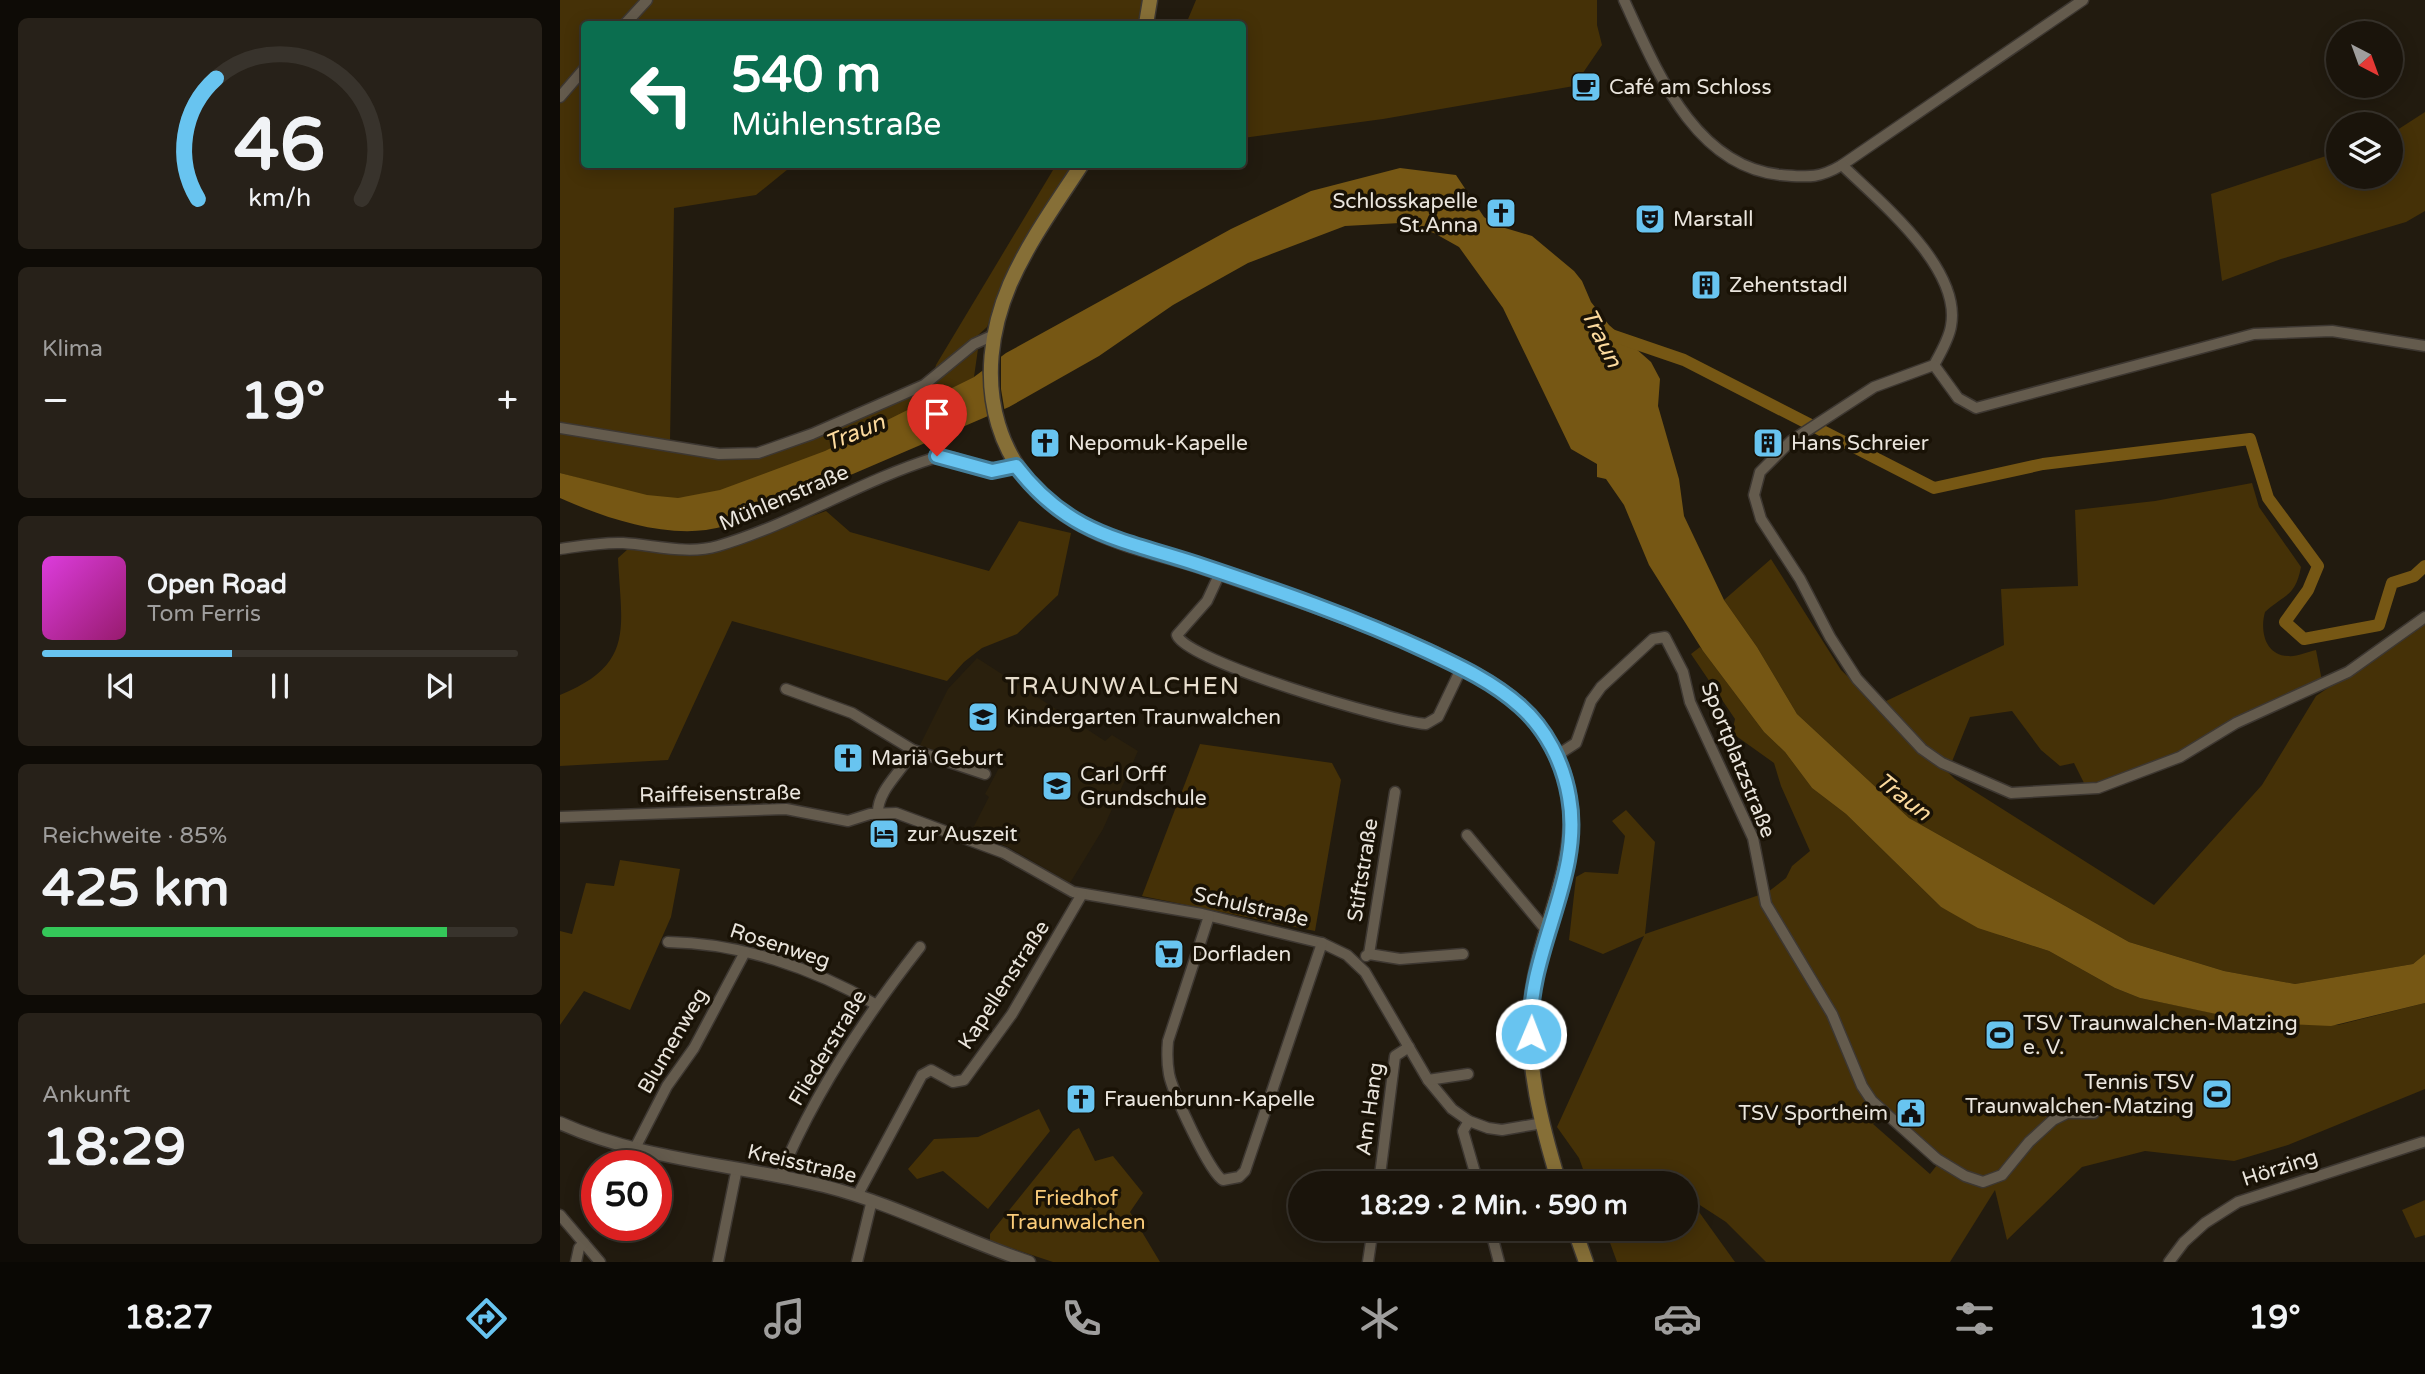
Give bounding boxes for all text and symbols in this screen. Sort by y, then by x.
north arrow [2326,21,2403,98]
map controls [2326,21,2403,189]
text: 540 m [731,46,881,105]
icon: left [616,49,707,140]
cafe icon: Café am Schloss [1569,70,1603,104]
place label: Café am Schloss [1609,75,1772,100]
text: 46 [234,103,326,191]
text: Mühlenstraße [731,106,941,144]
button: layers [2326,112,2403,189]
text: km/h [249,183,311,213]
place label: Schlosskapelle St.Anna [1332,189,1478,238]
church icon: Schlosskapelle St.Anna [1484,196,1518,230]
theatre icon: Marstall [1633,202,1667,236]
place label: Marstall [1673,207,1753,232]
building icon: Zehentstadl [1689,268,1723,302]
place label: Zehentstadl [1729,273,1848,298]
water label: Traun [1574,304,1628,373]
text: Klima [42,335,103,363]
text: 19° [240,370,325,433]
text: − [42,378,69,424]
text: + [497,378,518,424]
pin [907,384,967,456]
icon: arrive [918,395,956,433]
water label: Traun [821,408,890,458]
church icon: Nepomuk-Kapelle [1028,426,1062,460]
building icon: Hans Schreier [1751,426,1785,460]
place label: Nepomuk-Kapelle [1068,431,1248,456]
place label: Hans Schreier [1791,431,1929,456]
street label: Mühlenstraße [716,459,853,536]
text: Open Road [147,569,287,600]
text: Tom Ferris [147,600,261,628]
icon: previous [102,667,140,705]
icon: pause [261,667,299,705]
icon: next [420,667,458,705]
district label: TRAUNWALCHEN [1005,672,1241,701]
street label: Sportplatzstraße [1695,678,1781,842]
school or university icon: Kindergarten Traunwalchen [966,700,1000,734]
place label: Kindergarten Traunwalchen [1006,705,1281,730]
church icon: Mariä Geburt [831,741,865,775]
place label: Mariä Geburt [871,746,1004,771]
place label: Carl Orff Grundschule [1080,762,1207,811]
water label: Traun [1870,767,1937,828]
school or university icon: Carl Orff Grundschule [1040,769,1074,803]
street label: Raiffeisenstraße [639,780,801,808]
hotel icon: zur Auszeit [867,817,901,851]
street label: Stiftstraße [1343,817,1384,923]
text: Reichweite · 85% [42,822,227,850]
place label: zur Auszeit [907,822,1018,847]
text: 425 km [42,857,230,920]
street label: Schulstraße [1191,882,1311,932]
street label: Kapellenstraße [953,916,1055,1054]
street label: Rosenweg [727,918,833,974]
supermarket icon: Dorfladen [1152,937,1186,971]
place label: Dorfladen [1192,942,1291,967]
street label: Blumenweg [633,984,713,1098]
street label: Fliederstraße [784,985,872,1110]
position arrow [1494,997,1568,1071]
place label: TSV Traunwalchen-Matzing e. V. [2023,1011,2298,1060]
sports icon: TSV Traunwalchen-Matzing e. V. [1983,1018,2017,1052]
street label: Am Hang [1351,1061,1389,1157]
place label: Tennis TSV Traunwalchen-Matzing [1965,1070,2194,1119]
sports icon: Tennis TSV Traunwalchen-Matzing [2200,1077,2234,1111]
text: Ankunft [42,1081,131,1109]
church icon: Frauenbrunn-Kapelle [1064,1082,1098,1116]
place label: Frauenbrunn-Kapelle [1104,1087,1315,1112]
public building icon: TSV Sportheim [1894,1096,1928,1130]
place label: TSV Sportheim [1738,1101,1888,1126]
text: 18:29 [42,1116,186,1179]
street label: Kreisstraße [745,1139,859,1189]
street label: Hörzing [2239,1144,2321,1192]
speed limit sign: 50 [581,1150,672,1241]
park label: Friedhof Traunwalchen [1007,1186,1145,1235]
text: 18:29 · 2 Min. · 590 m [1358,1190,1628,1221]
icon: directions [462,1294,511,1343]
icon: music [760,1294,809,1343]
icon: phone [1057,1294,1106,1343]
icon: climate [1355,1294,1404,1343]
icon: car [1653,1294,1702,1343]
icon: filters [1950,1294,1999,1343]
text: 18:27 [124,1299,213,1337]
text: 19° [2248,1299,2301,1337]

